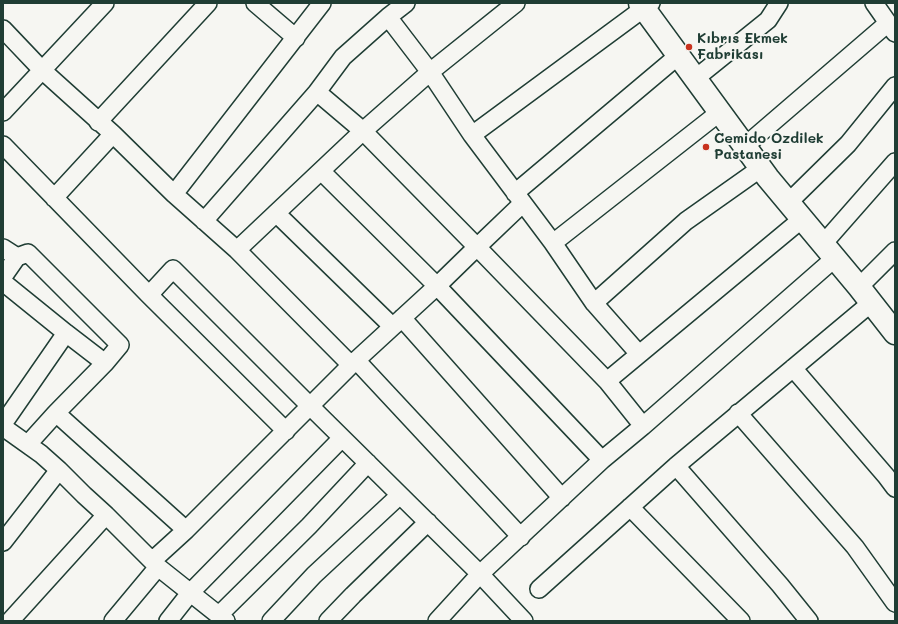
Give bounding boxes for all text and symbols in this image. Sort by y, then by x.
place label: Kıbrıs Ekmek Fabrikası [697,31,788,64]
marker: Kıbrıs Ekmek Fabrikası [684,42,694,52]
place label: Cemido Ozdilek Pastanesi [714,131,824,164]
marker: Cemido Ozdilek Pastanesi [701,142,711,152]

